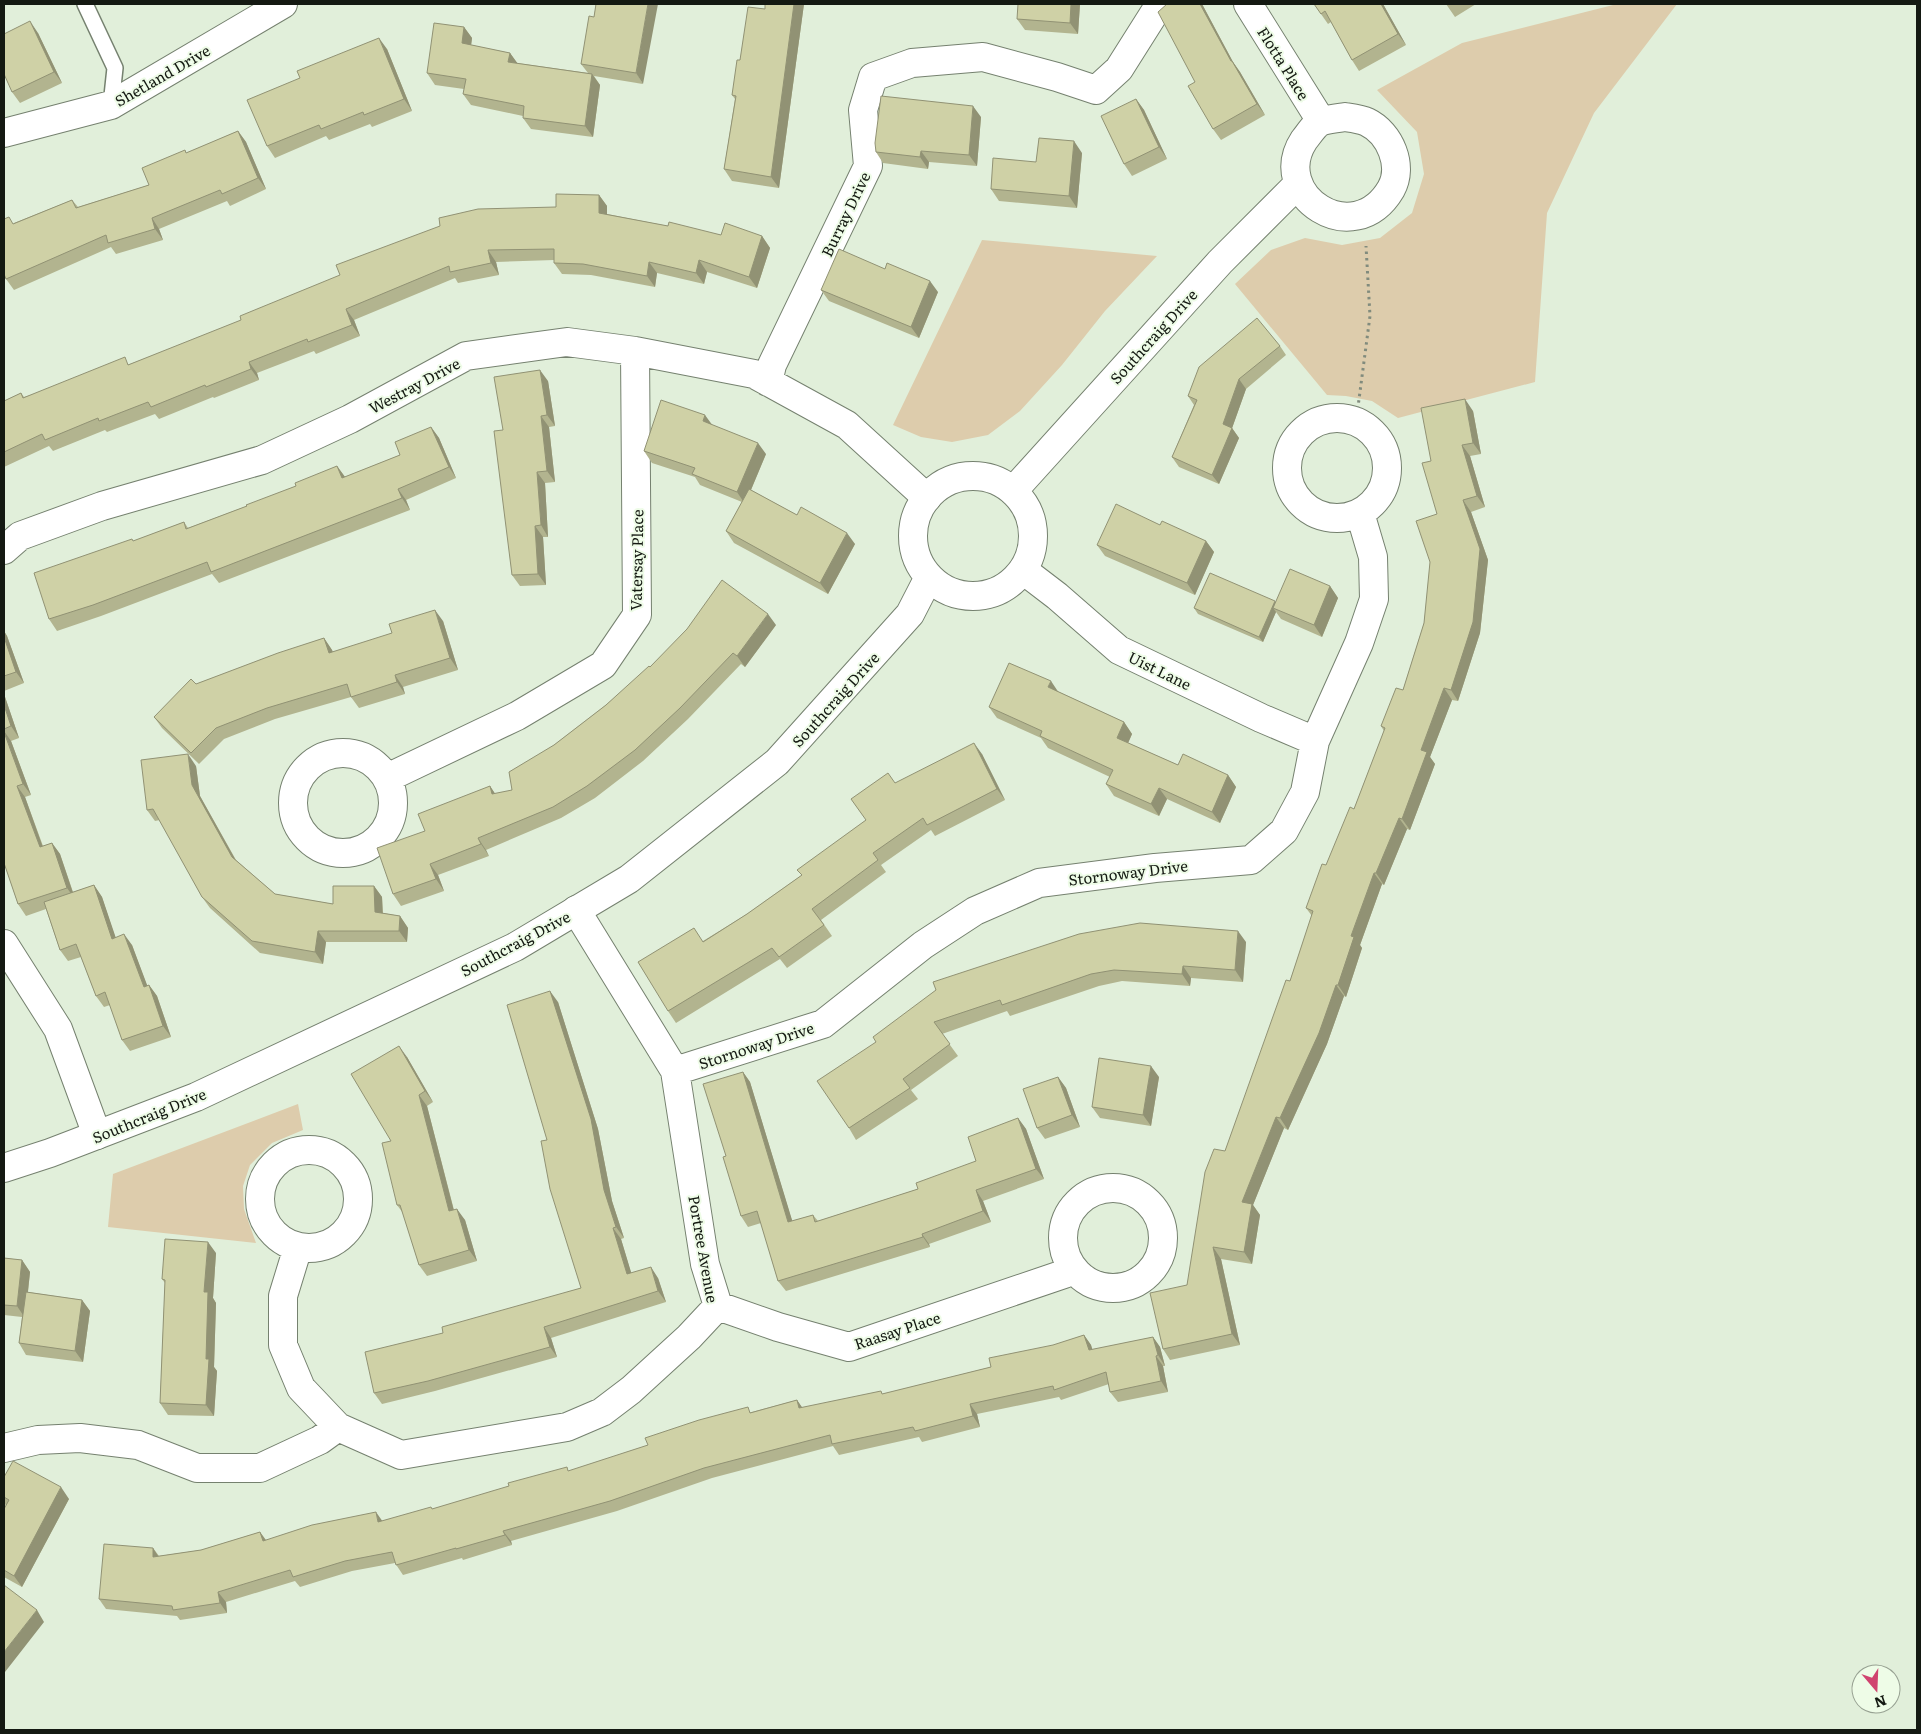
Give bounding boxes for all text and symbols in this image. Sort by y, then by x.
street label: Flotta Place [1252,22,1316,104]
street label: Shetland Drive [110,38,214,112]
street label: Burray Drive [815,167,876,260]
street label: Southcraig Drive [1104,283,1202,389]
street label: Westray Drive [364,351,464,419]
street label: Vatersay Place [624,509,648,611]
street label: Uist Lane [1124,645,1196,695]
street label: Southcraig Drive [786,646,884,752]
street label: Stornoway Drive [1067,853,1189,891]
street label: Southcraig Drive [456,904,574,982]
street label: Stornoway Drive [695,1015,817,1074]
street label: Southcraig Drive [89,1082,210,1148]
street label: Portree Avenue [683,1193,725,1305]
street label: Raasay Place [851,1305,943,1355]
north arrow [1851,1664,1901,1714]
text: N [1872,1691,1889,1714]

